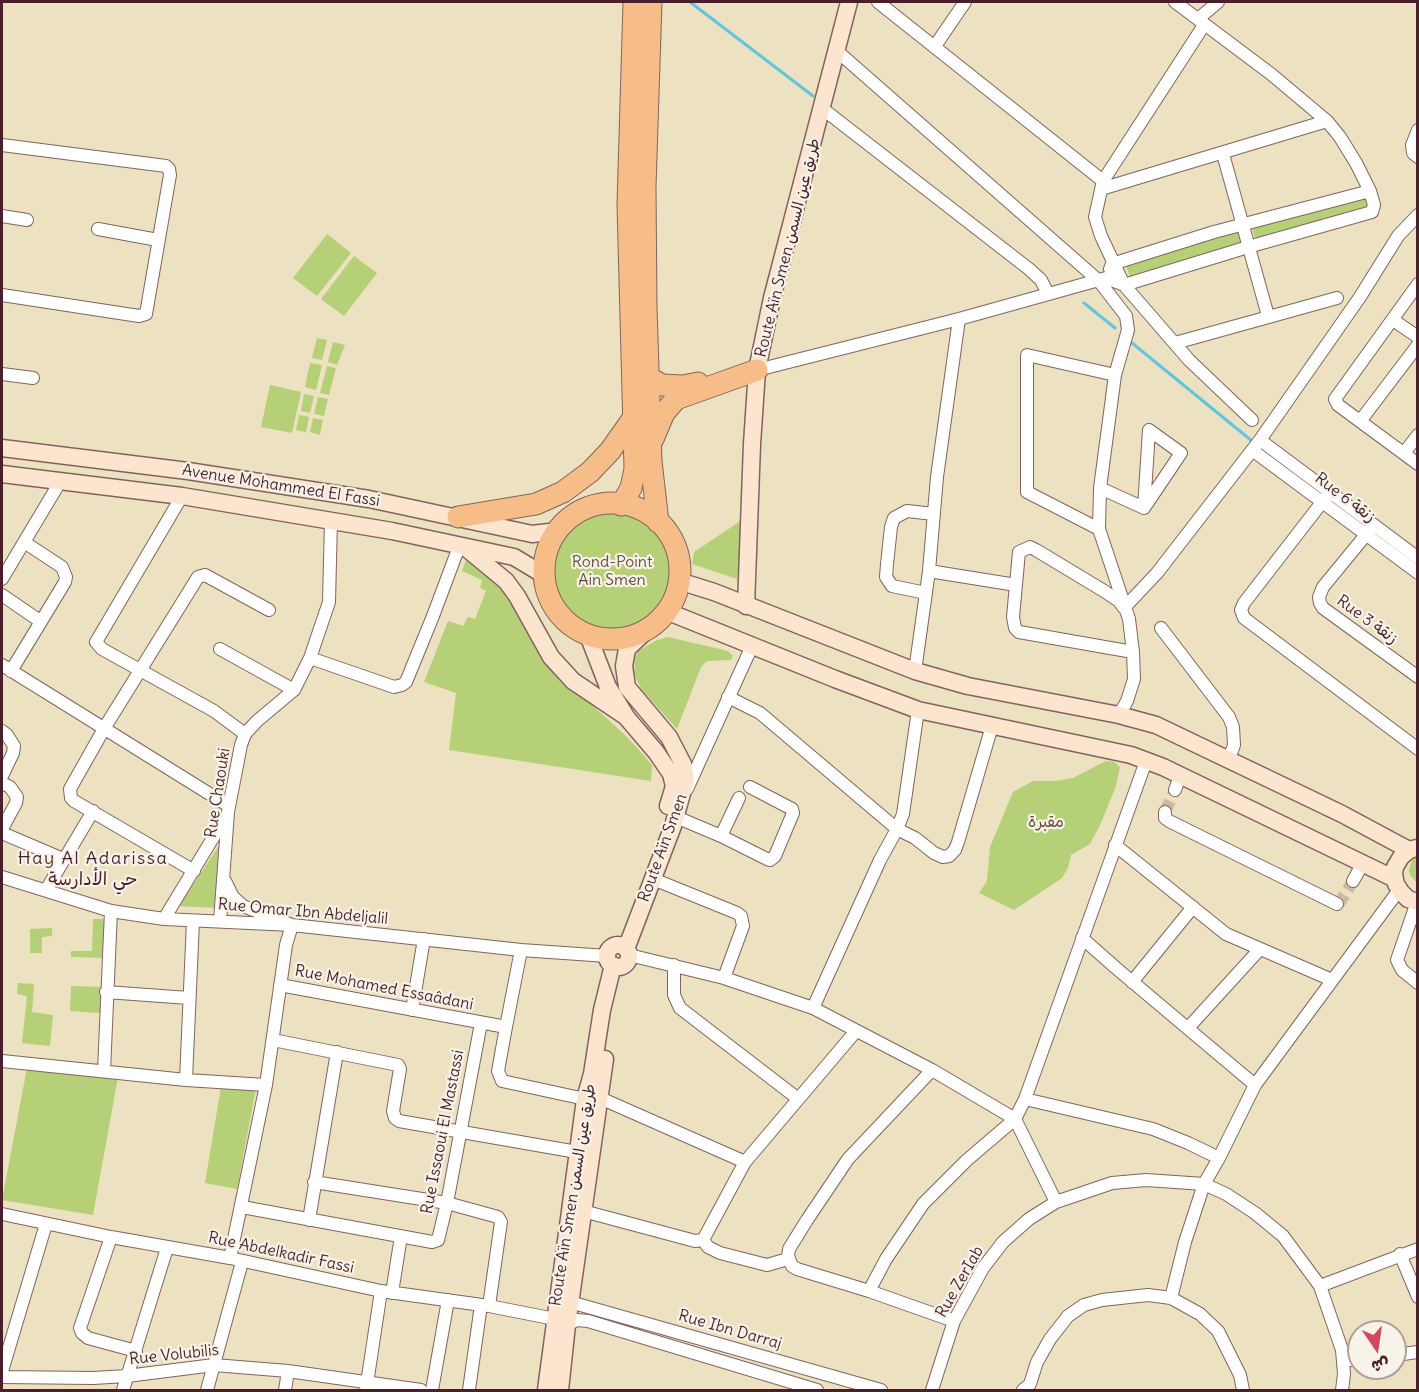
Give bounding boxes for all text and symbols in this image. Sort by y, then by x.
street label: Route Aïn Smen طريق عين السمن [751,137,825,359]
street label: Avenue Mohammed El Fassi [181,461,381,511]
street label: Rue 6 زنقة [1311,469,1379,527]
park label: Rond-Point Ain Smen [572,552,652,590]
street label: Rue 3 زنقة [1333,591,1401,649]
street label: Rue Chaouki [201,747,235,839]
street label: Route Aïn Smen [635,791,691,905]
park label: مقبرة [1028,812,1064,832]
district label: Hay Al Adarissa حي الأدارسة [18,848,168,890]
street label: Rue Omar Ibn Abdeljalil [217,895,389,929]
street label: Rue Mohamed Essaâdani [293,961,475,1015]
street label: Rue Issaoui El Mastassi [418,1048,468,1216]
street label: Route Aïn Smen طريق عين السمن [546,1082,600,1308]
street label: Rue Abdelkadir Fassi [206,1228,356,1278]
street label: Rue ZerIab [932,1243,988,1321]
street label: Rue Ibn Darraj [676,1306,784,1354]
north arrow [1347,1320,1407,1380]
street label: Rue Volubilis [128,1341,220,1369]
text: ش [1370,1354,1391,1377]

